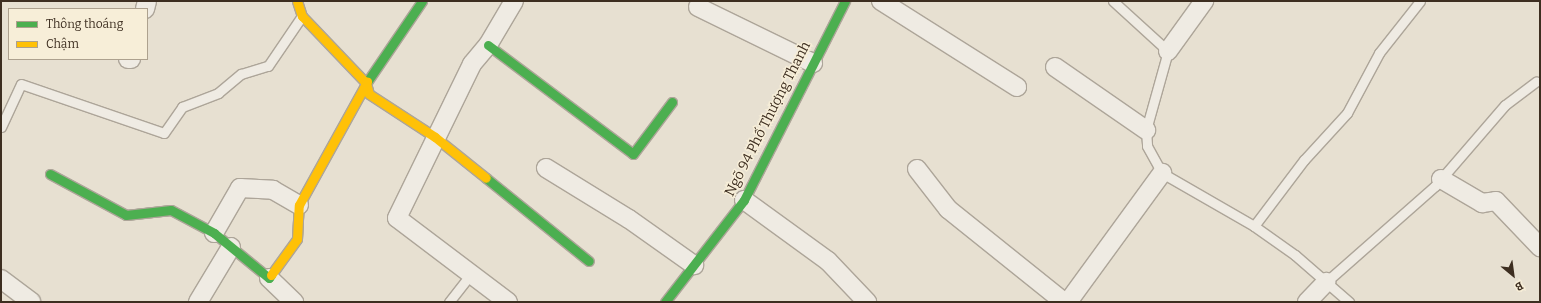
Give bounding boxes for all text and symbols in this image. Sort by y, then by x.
legend [8,8,148,60]
text: Thông thoáng [46,17,123,31]
text: Chậm [46,37,79,51]
street label: Ngõ 94 Phố Thượng Thanh [722,39,814,199]
north arrow [1493,255,1533,295]
text: B [1513,279,1525,293]

